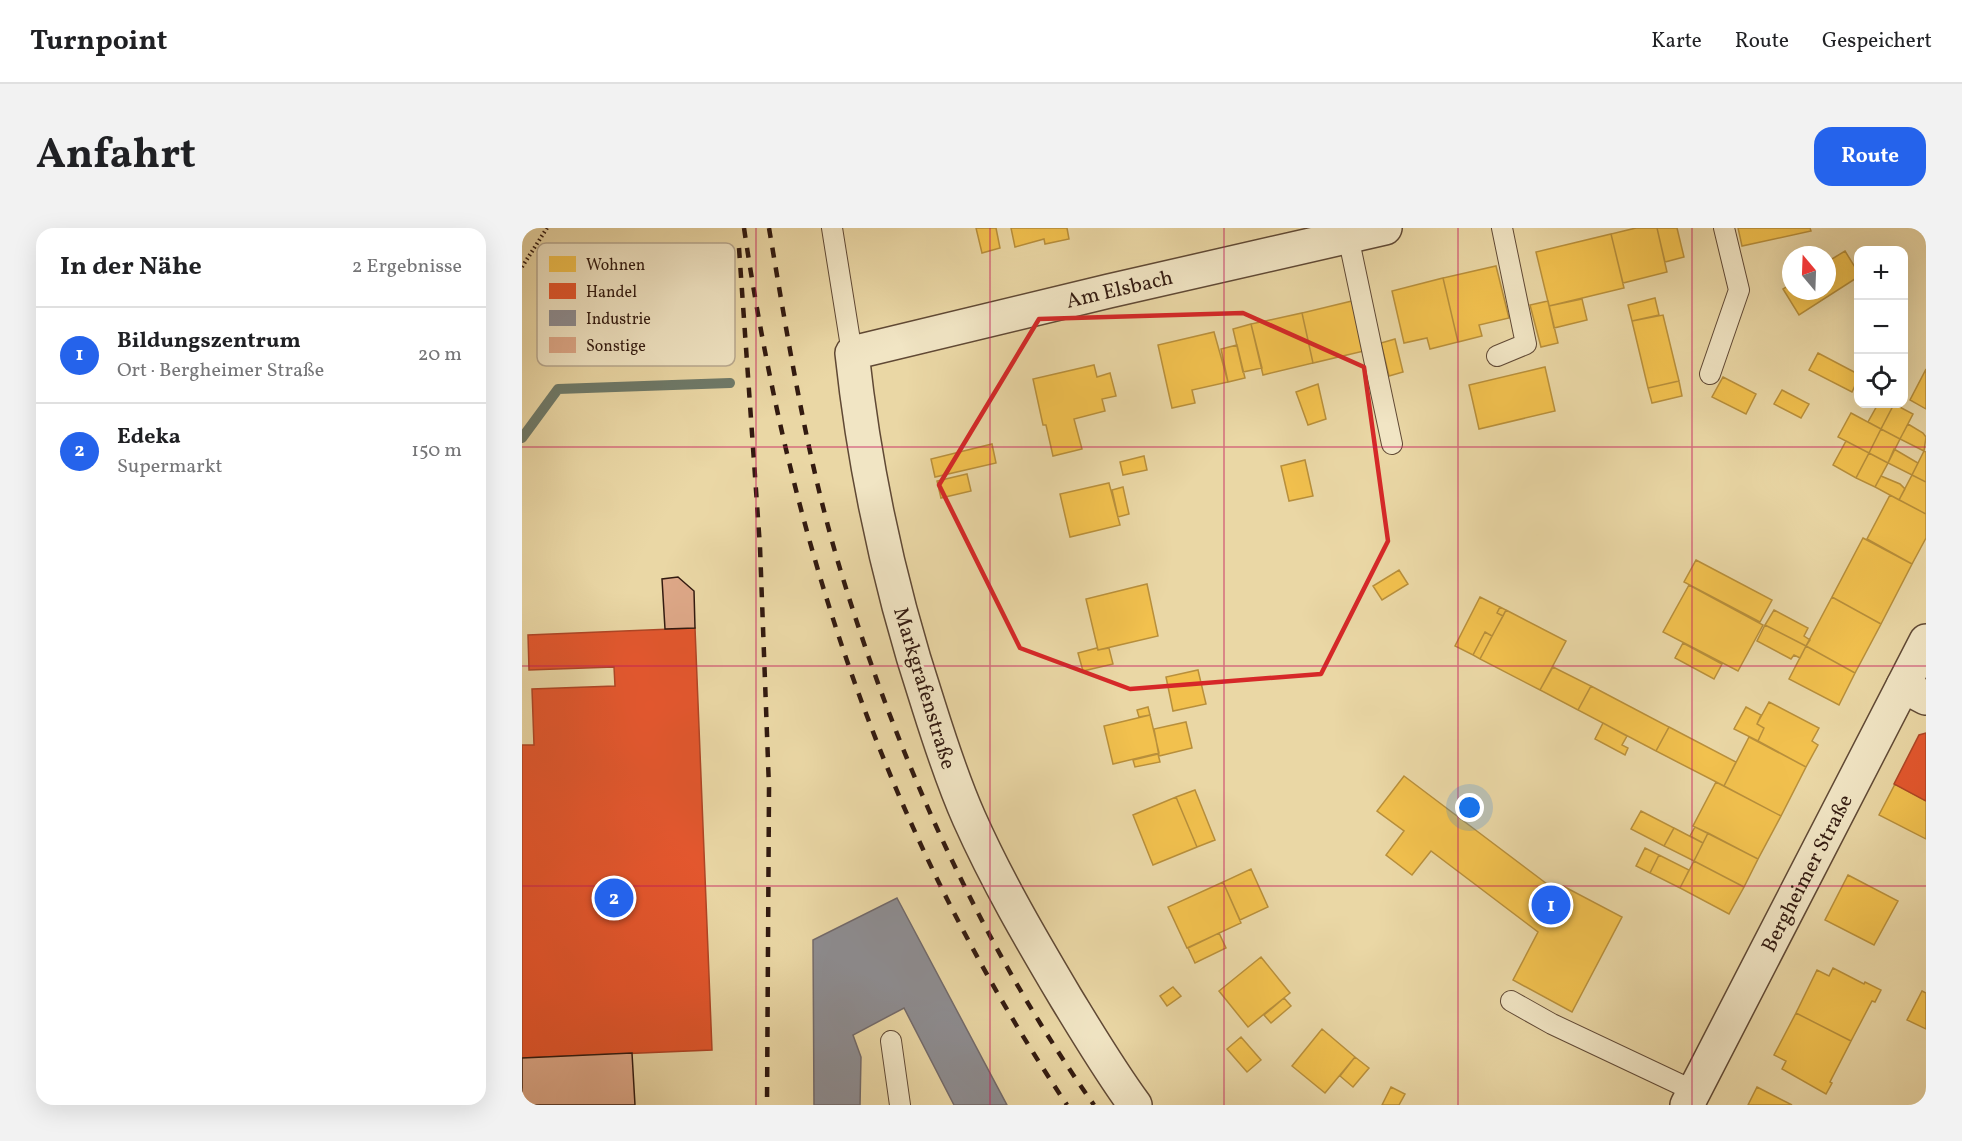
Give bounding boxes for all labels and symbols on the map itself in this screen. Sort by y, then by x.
legend [537,243,735,366]
north arrow [1782,246,1836,300]
text: Wohnen [586,255,645,277]
street label: Am Elsbach [1063,264,1176,317]
text: Handel [586,282,637,304]
text: Industrie [586,309,651,331]
text: Sonstige [586,336,646,358]
street label: Markgrafenstraße [885,604,962,773]
street label: Bergheimer Straße [1755,790,1861,958]
your location [1455,793,1484,822]
pin: 2 [594,876,634,920]
pin: 1 [1532,882,1570,928]

